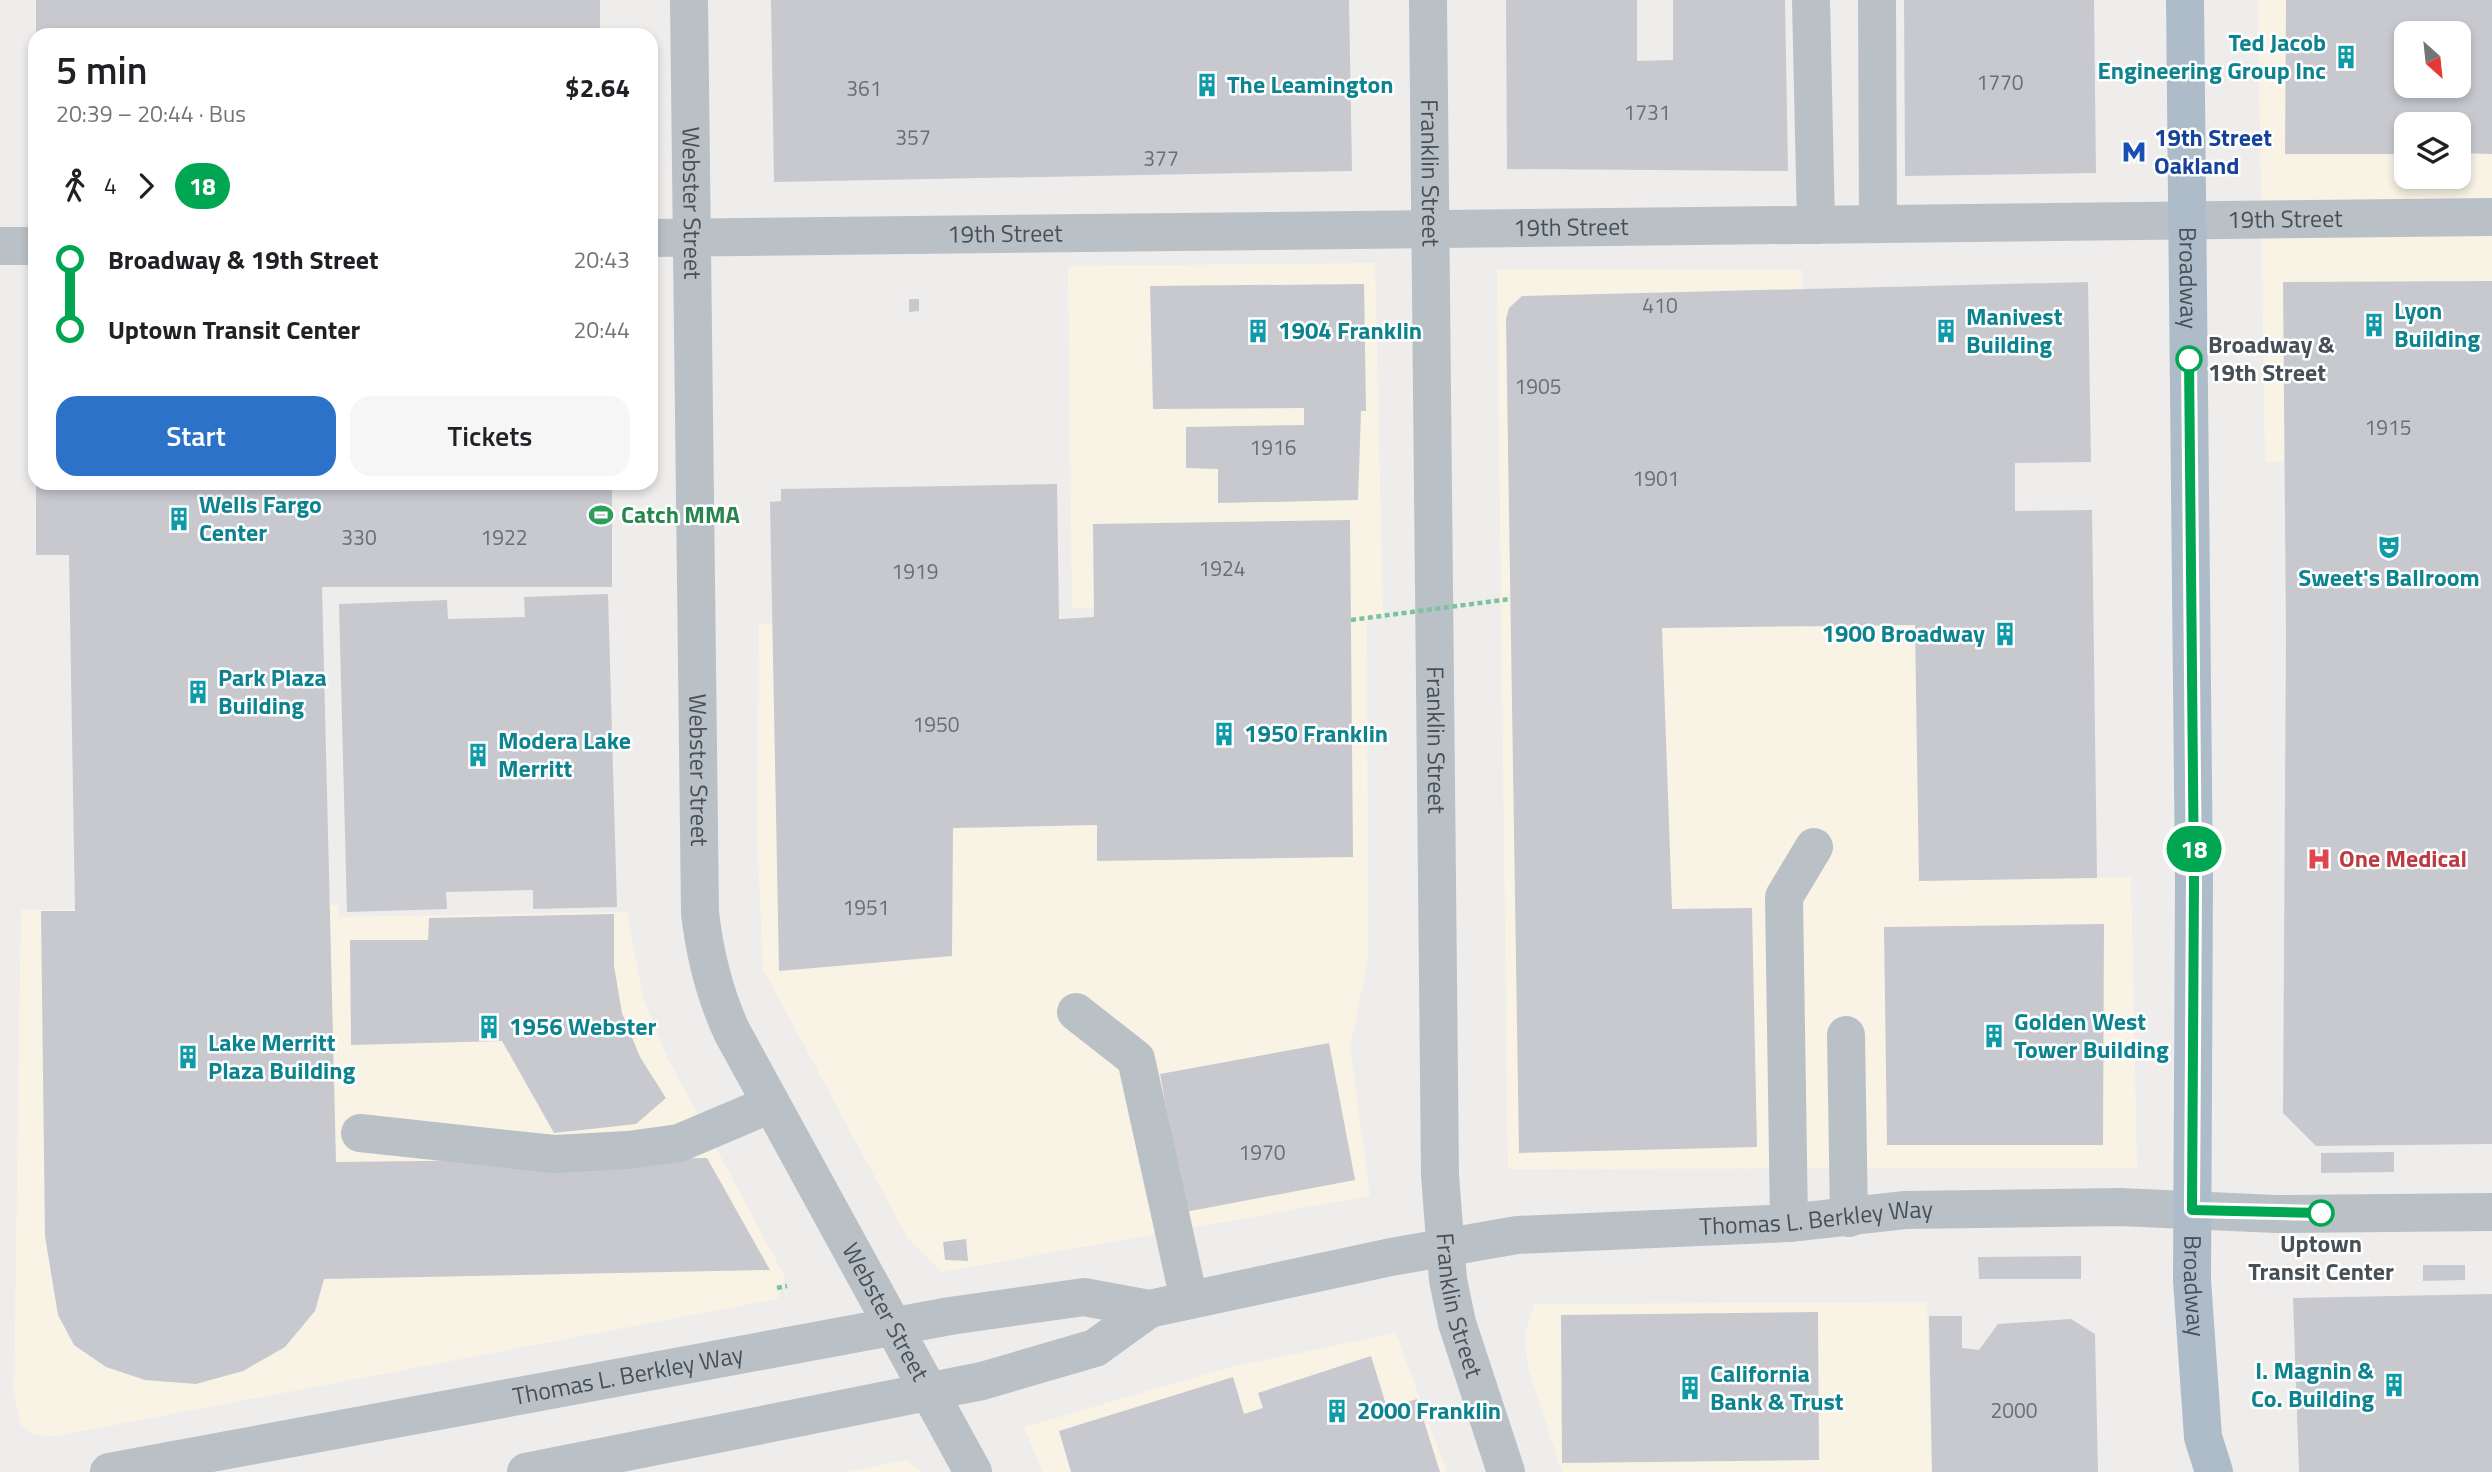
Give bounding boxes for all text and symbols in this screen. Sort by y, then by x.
north arrow [2394,21,2471,98]
map controls [2394,21,2471,189]
place label: Ted Jacob Engineering Group Inc [2097,24,2326,88]
text: 5 min [56,41,147,99]
building icon: Ted Jacob Engineering Group Inc [2332,43,2360,71]
place label: The Leamington [1227,66,1393,102]
house number: 1770 [1976,66,2024,98]
text: $2.64 [565,68,630,107]
building icon: The Leamington [1193,71,1221,99]
house number: 361 [846,72,882,104]
text: 20:39 – 20:44 · Bus [56,96,246,131]
house number: 1731 [1623,96,1671,128]
street label: Franklin Street [1412,99,1450,248]
button: layers [2394,112,2471,189]
place label: 19th Street Oakland [2154,119,2272,183]
house number: 357 [895,121,931,153]
street label: Webster Street [674,126,711,280]
metro station icon: 19th Street Oakland [2120,138,2148,166]
house number: 377 [1143,142,1179,174]
icon: walk [56,167,94,205]
icon: forward [127,167,165,205]
text: 4 [104,168,117,203]
text: 18 [189,168,216,204]
street label: 19th Street [2227,200,2343,237]
street label: 19th Street [1513,208,1629,245]
street label: 19th Street [947,214,1063,252]
street label: Broadway [2170,227,2207,330]
text: Broadway & 19th Street [108,240,379,279]
text: 20:43 [573,242,630,277]
house number: 410 [1642,289,1678,321]
place label: Lyon Building [2394,292,2480,356]
place label: Manivest Building [1966,298,2063,362]
text: Uptown Transit Center [108,310,360,349]
building icon: Lyon Building [2360,311,2388,339]
text: 20:44 [573,312,630,347]
place label: 1904 Franklin [1278,312,1422,348]
building icon: 1904 Franklin [1244,317,1272,345]
building icon: Manivest Building [1932,317,1960,345]
place label: Broadway & 19th Street [2208,326,2335,390]
marker: Broadway & 19th Street [2176,346,2202,372]
house number: 1905 [1514,370,1562,402]
button: Start [56,396,336,476]
button: Tickets [350,396,630,476]
house number: 1915 [2364,411,2412,443]
house number: 1916 [1249,431,1297,463]
house number: 1901 [1632,462,1680,494]
place label: Wells Fargo Center [199,486,322,550]
place label: Catch MMA [621,496,740,532]
sports icon: Catch MMA [587,501,615,529]
building icon: Wells Fargo Center [165,505,193,533]
house number: 330 [341,521,377,553]
house number: 1922 [480,521,528,553]
theatre icon: Sweet's Ballroom [2375,533,2403,561]
house number: 1924 [1198,552,1246,584]
house number: 1919 [891,555,939,587]
place label: Sweet's Ballroom [2298,559,2480,595]
place label: 1900 Broadway [1822,615,1985,651]
building icon: 1900 Broadway [1991,620,2019,648]
place label: Park Plaza Building [218,659,327,723]
street label: Franklin Street [1418,666,1455,815]
building icon: Park Plaza Building [184,678,212,706]
street label: Webster Street [680,693,718,847]
house number: 1950 [912,708,960,740]
place label: 1950 Franklin [1244,715,1388,751]
building icon: 1950 Franklin [1210,720,1238,748]
place label: Modera Lake Merritt [498,722,631,786]
building icon: Modera Lake Merritt [464,741,492,769]
line badge: 18 [2162,826,2226,872]
text: 18 [2181,831,2207,867]
place label: One Medical [2339,840,2467,876]
hospital icon: One Medical [2305,845,2333,873]
house number: 1951 [842,891,890,923]
place label: Golden West Tower Building [2014,1003,2169,1067]
place label: 1956 Webster [509,1008,657,1044]
building icon: 1956 Webster [475,1013,503,1041]
building icon: Golden West Tower Building [1980,1022,2008,1050]
place label: Lake Merritt Plaza Building [208,1024,356,1088]
building icon: Lake Merritt Plaza Building [174,1043,202,1071]
house number: 1970 [1238,1136,1286,1168]
street label: Thomas L. Berkley Way [1699,1191,1934,1244]
marker: Uptown Transit Center [2308,1200,2334,1226]
place label: Uptown Transit Center [2248,1225,2394,1289]
street label: Franklin Street [1427,1231,1493,1383]
street label: Broadway [2175,1235,2215,1338]
street label: Webster Street [834,1236,939,1388]
street label: Thomas L. Berkley Way [510,1336,747,1414]
place label: I. Magnin & Co. Building [2251,1352,2374,1416]
place label: California Bank & Trust [1710,1355,1844,1419]
building icon: I. Magnin & Co. Building [2380,1371,2408,1399]
building icon: California Bank & Trust [1676,1374,1704,1402]
place label: 2000 Franklin [1357,1392,1501,1428]
house number: 2000 [1990,1394,2038,1426]
building icon: 2000 Franklin [1323,1397,1351,1425]

